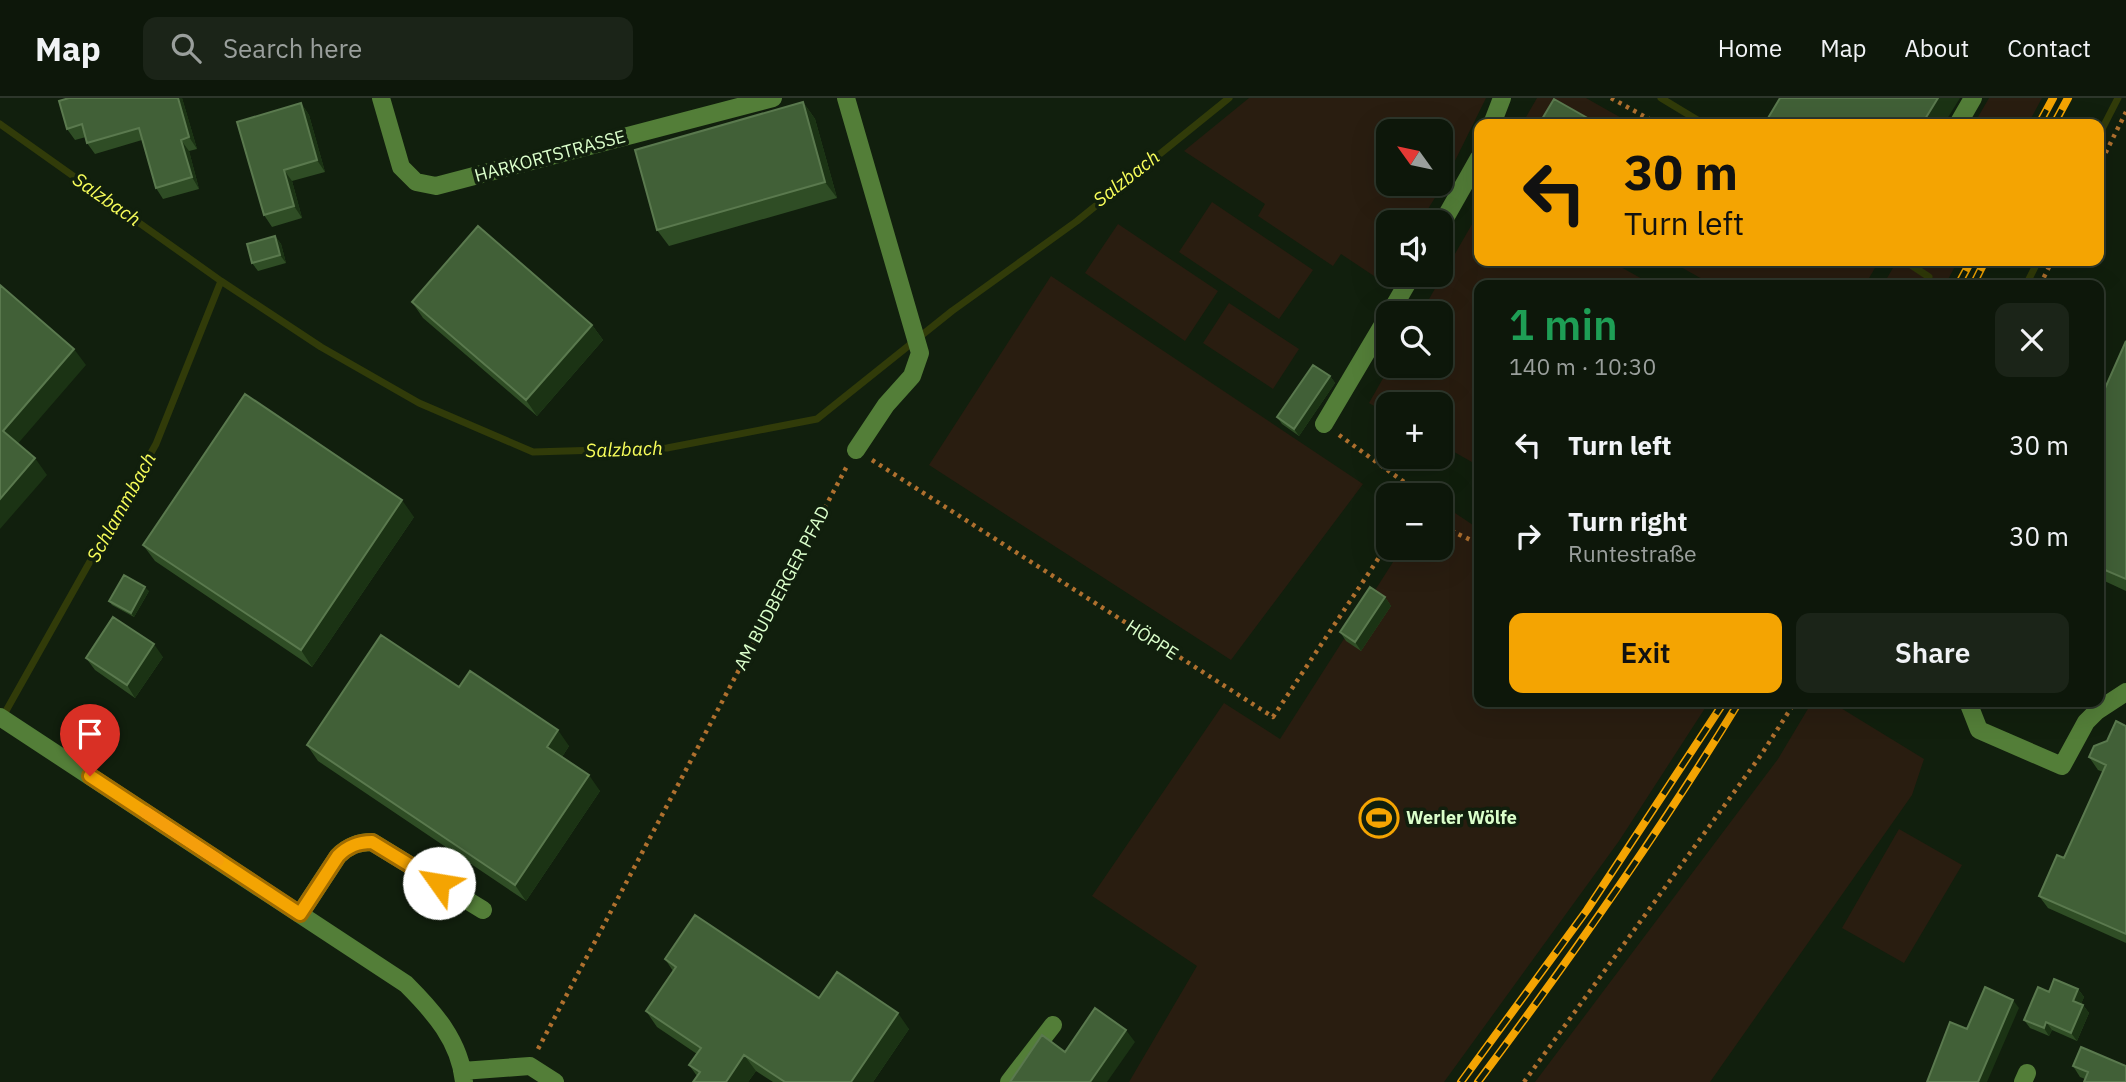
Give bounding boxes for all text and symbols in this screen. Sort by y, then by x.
search box [143,17,633,80]
text: Map [35,27,101,70]
icon: search [167,29,205,67]
text: Search here [223,31,362,65]
text: Home [1718,32,1782,64]
text: Map [1820,32,1866,64]
text: About [1904,32,1969,64]
text: Contact [2007,32,2091,64]
north arrow [1376,119,1452,196]
map controls [1376,119,1453,560]
street label: HARKORTSTRASSE [472,124,628,187]
text: 30 m [1624,140,1738,203]
water label: Salzbach [1088,145,1164,211]
icon: left [1509,147,1600,238]
water label: Salzbach [68,167,146,231]
text: Turn left [1624,202,1744,244]
button: sound [1376,210,1453,287]
text: 1 min [1509,297,1618,352]
button: search [1376,301,1453,378]
button: close [1995,303,2069,377]
text: 140 m · 10:30 [1509,351,1656,381]
button: + [1376,392,1453,469]
icon: left [1509,426,1547,464]
text: Turn left [1568,428,1671,462]
text: 30 m [2009,428,2069,462]
water label: Salzbach [585,436,663,462]
water label: Schlammbach [81,448,161,566]
button: − [1376,483,1453,560]
street label: AM BUDBERGER PFAD [729,502,835,674]
text: Turn right [1568,504,1687,538]
icon: right [1509,517,1547,555]
text: 30 m [2009,519,2069,553]
text: Runtestraße [1568,538,1697,568]
button: Exit [1509,613,1782,693]
button: Share [1796,613,2069,693]
street label: HÖPPE [1122,614,1183,665]
pin [60,704,120,776]
icon: arrive [71,715,109,753]
sports icon: Werler Wölfe [1358,797,1400,839]
place label: Werler Wölfe [1406,806,1517,829]
position arrow [402,846,476,920]

